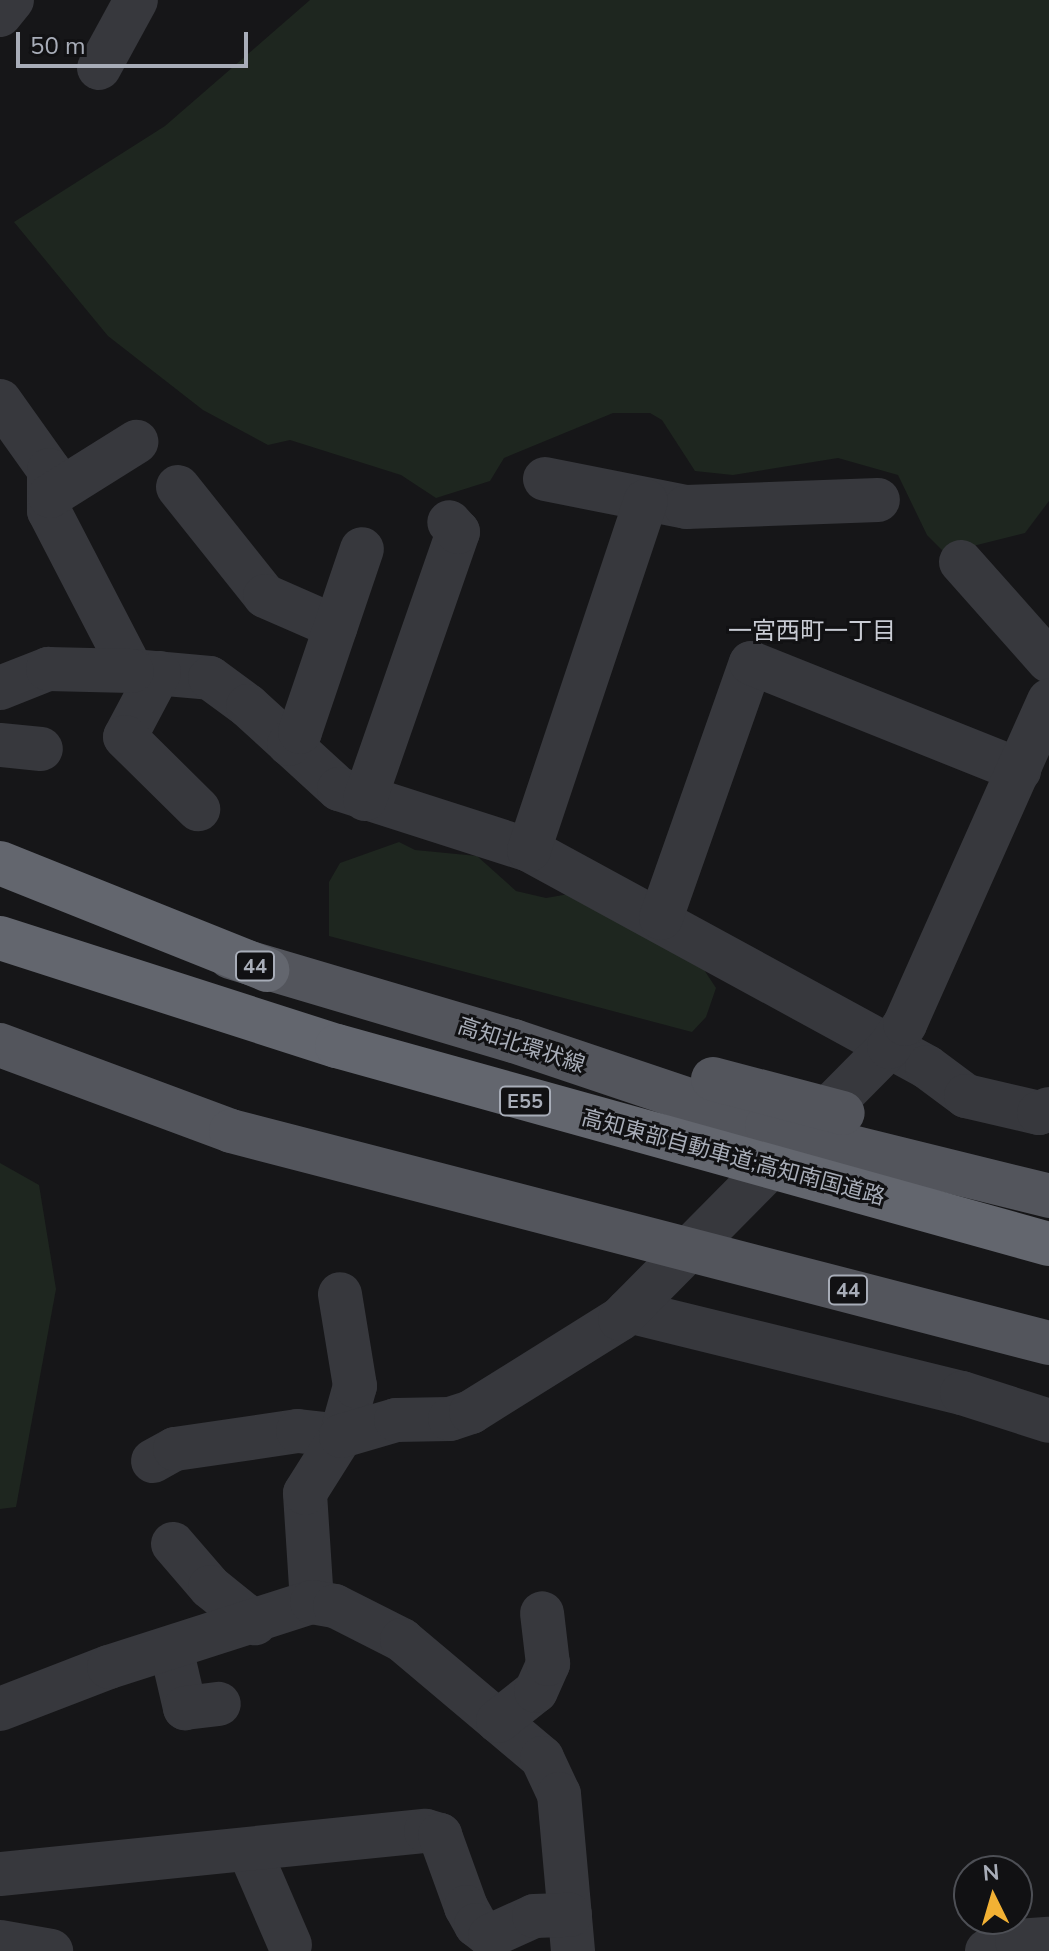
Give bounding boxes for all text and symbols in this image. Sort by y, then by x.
scale bar [20,16,252,66]
text: 50 m [30,30,86,62]
district label: 一宮西町一丁目 [728,618,896,646]
road number: 44 [235,950,275,982]
street label: 高知北環状線 [454,1013,588,1079]
road number: E55 [499,1085,551,1117]
street label: 高知東部自動車道;高知南国道路 [578,1105,888,1211]
road number: 44 [828,1274,868,1306]
north arrow [953,1855,1033,1935]
text: N [982,1857,1001,1889]

